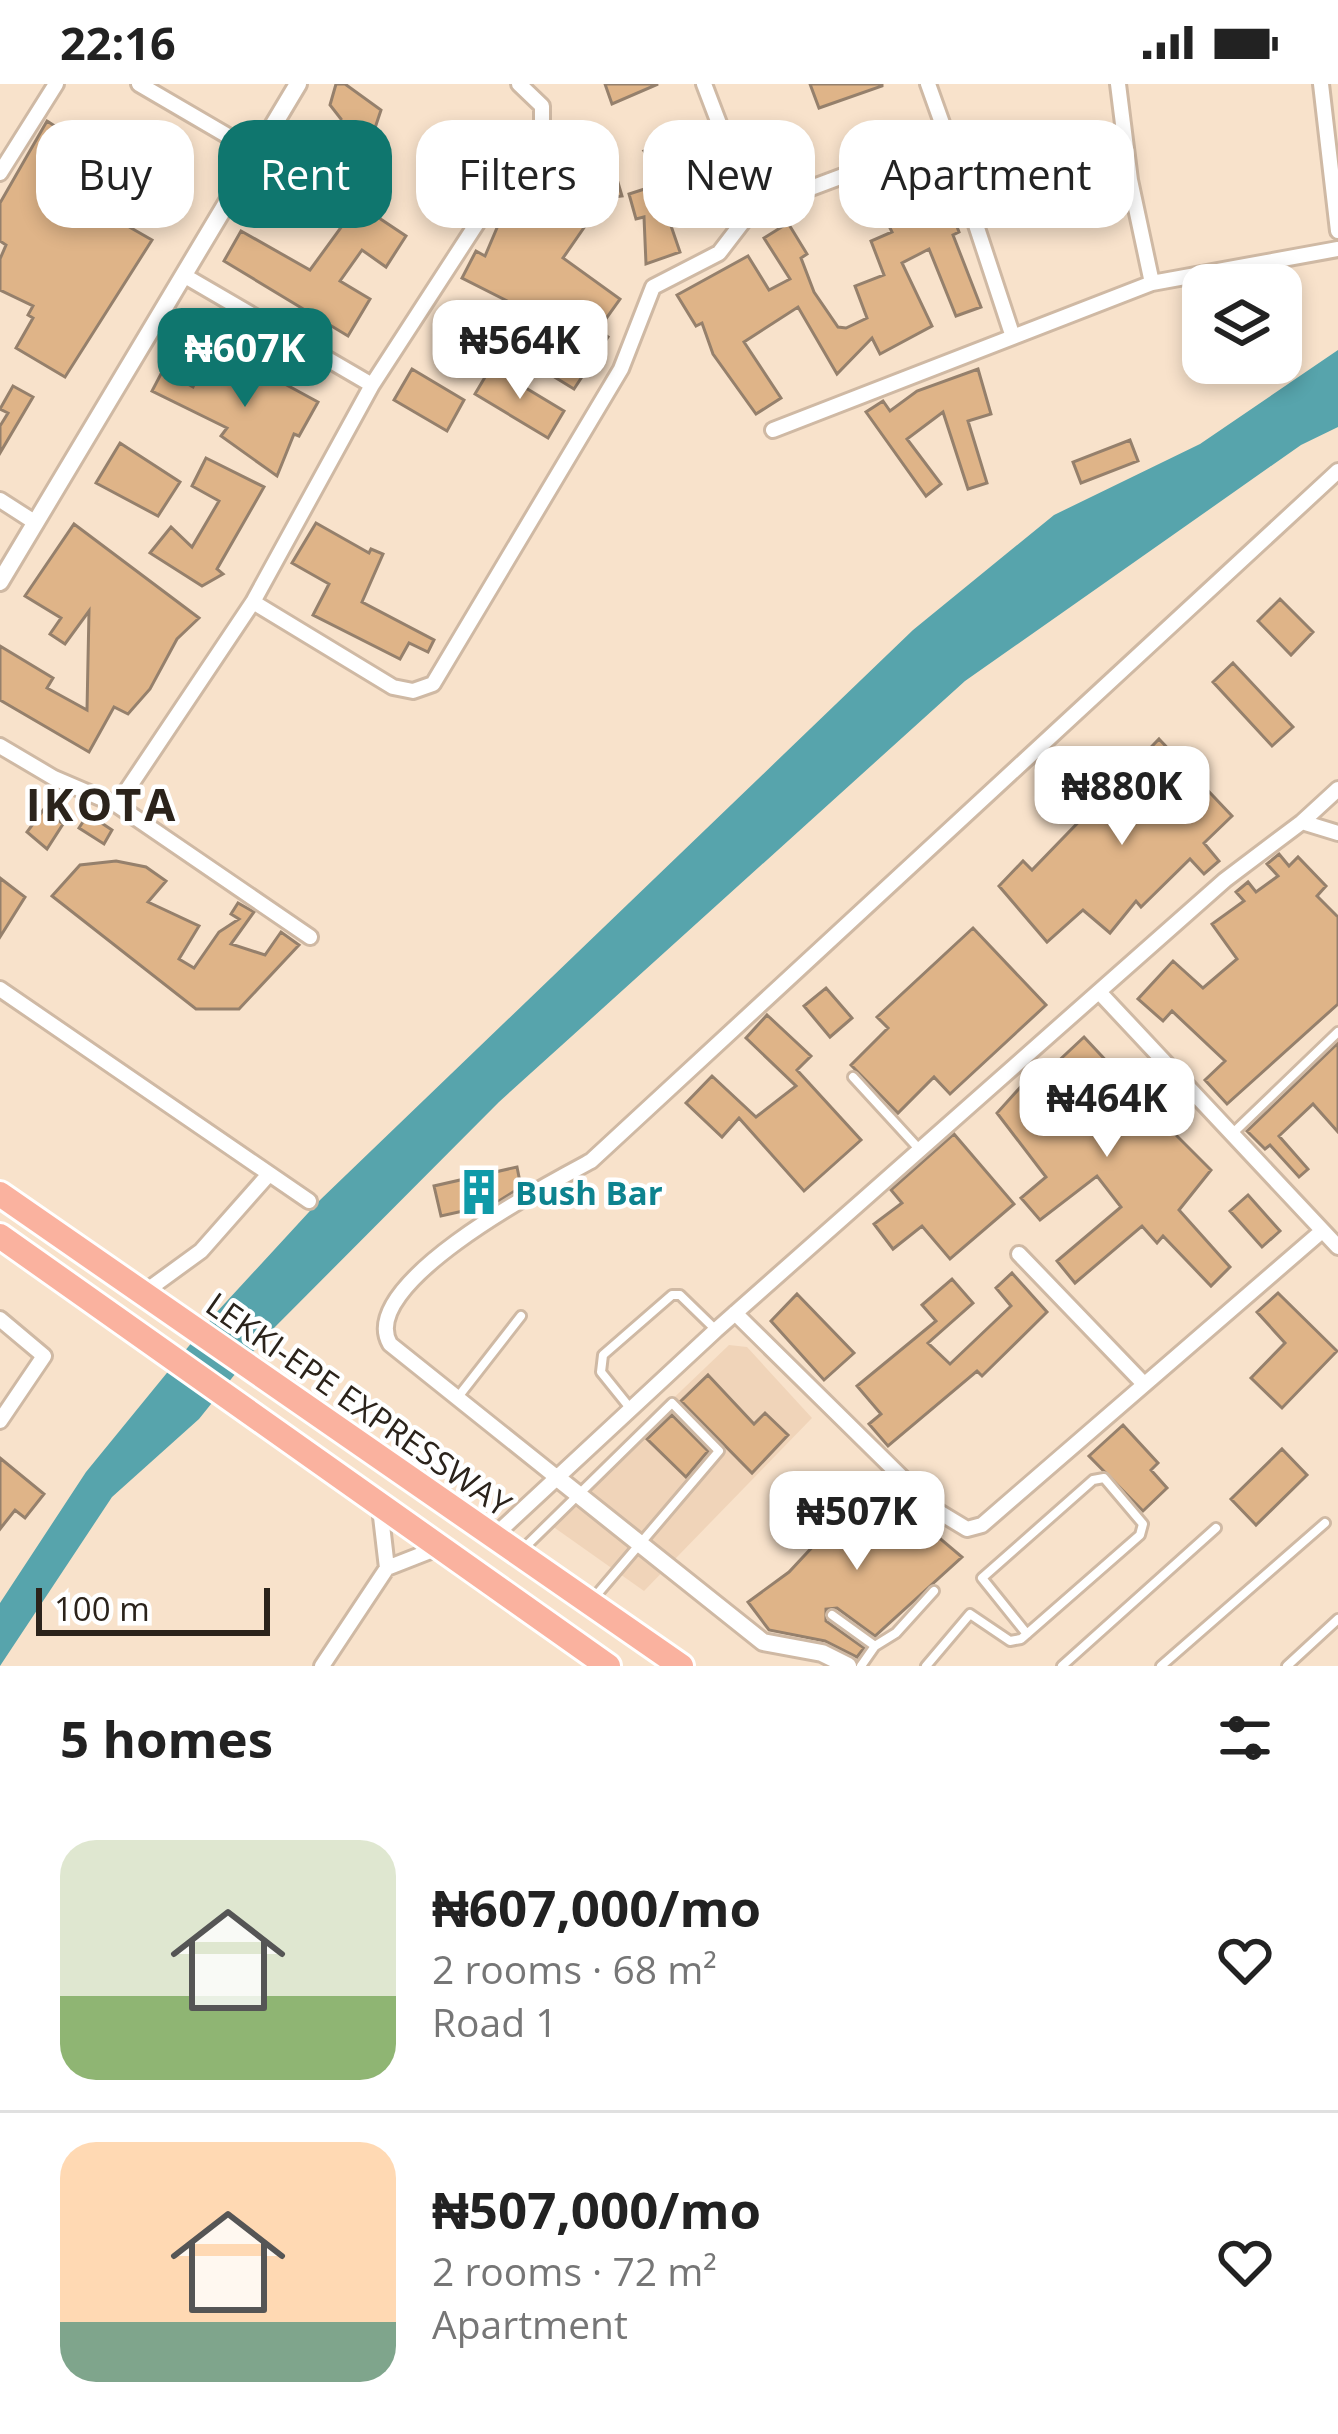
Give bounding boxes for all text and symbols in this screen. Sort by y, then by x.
text: 22:16 [60,12,176,73]
chip: Buy [36,120,194,228]
chip: Rent [218,120,392,228]
chip: Filters [416,120,619,228]
chip: New [643,120,815,228]
chip: Apartment [839,120,1134,228]
map controls [1182,264,1302,384]
button: layers [1182,264,1302,384]
pin: ₦564K [436,300,604,402]
pin: ₦607K [161,308,329,410]
text: ₦564K [460,312,580,365]
text: ₦607K [185,320,305,373]
pin: ₦880K [1038,746,1206,848]
text: ₦880K [1062,758,1182,811]
district label: IKOTA [26,773,178,834]
pin: ₦464K [1023,1058,1191,1160]
text: ₦464K [1047,1070,1167,1123]
building icon: Bush Bar [454,1167,504,1217]
place label: Bush Bar [515,1170,663,1215]
street label: LEKKI-EPE EXPRESSWAY [197,1282,521,1527]
pin: ₦507K [773,1471,941,1573]
text: ₦507K [797,1483,917,1536]
scale bar [36,1582,270,1635]
text: 100 m [54,1586,150,1631]
text: 5 homes [60,1703,273,1773]
icon: filters [1212,1705,1278,1771]
text: ₦607,000/mo [432,1872,761,1942]
icon: home [156,1888,300,2032]
icon: heart [1212,1927,1278,1993]
text: 2 rooms · 68 m² [432,1942,717,1995]
text: Road 1 [432,1995,558,2048]
text: ₦507,000/mo [432,2174,761,2244]
icon: home [156,2190,300,2334]
icon: heart [1212,2229,1278,2295]
text: 2 rooms · 72 m² [432,2244,717,2297]
text: Apartment [432,2297,628,2350]

